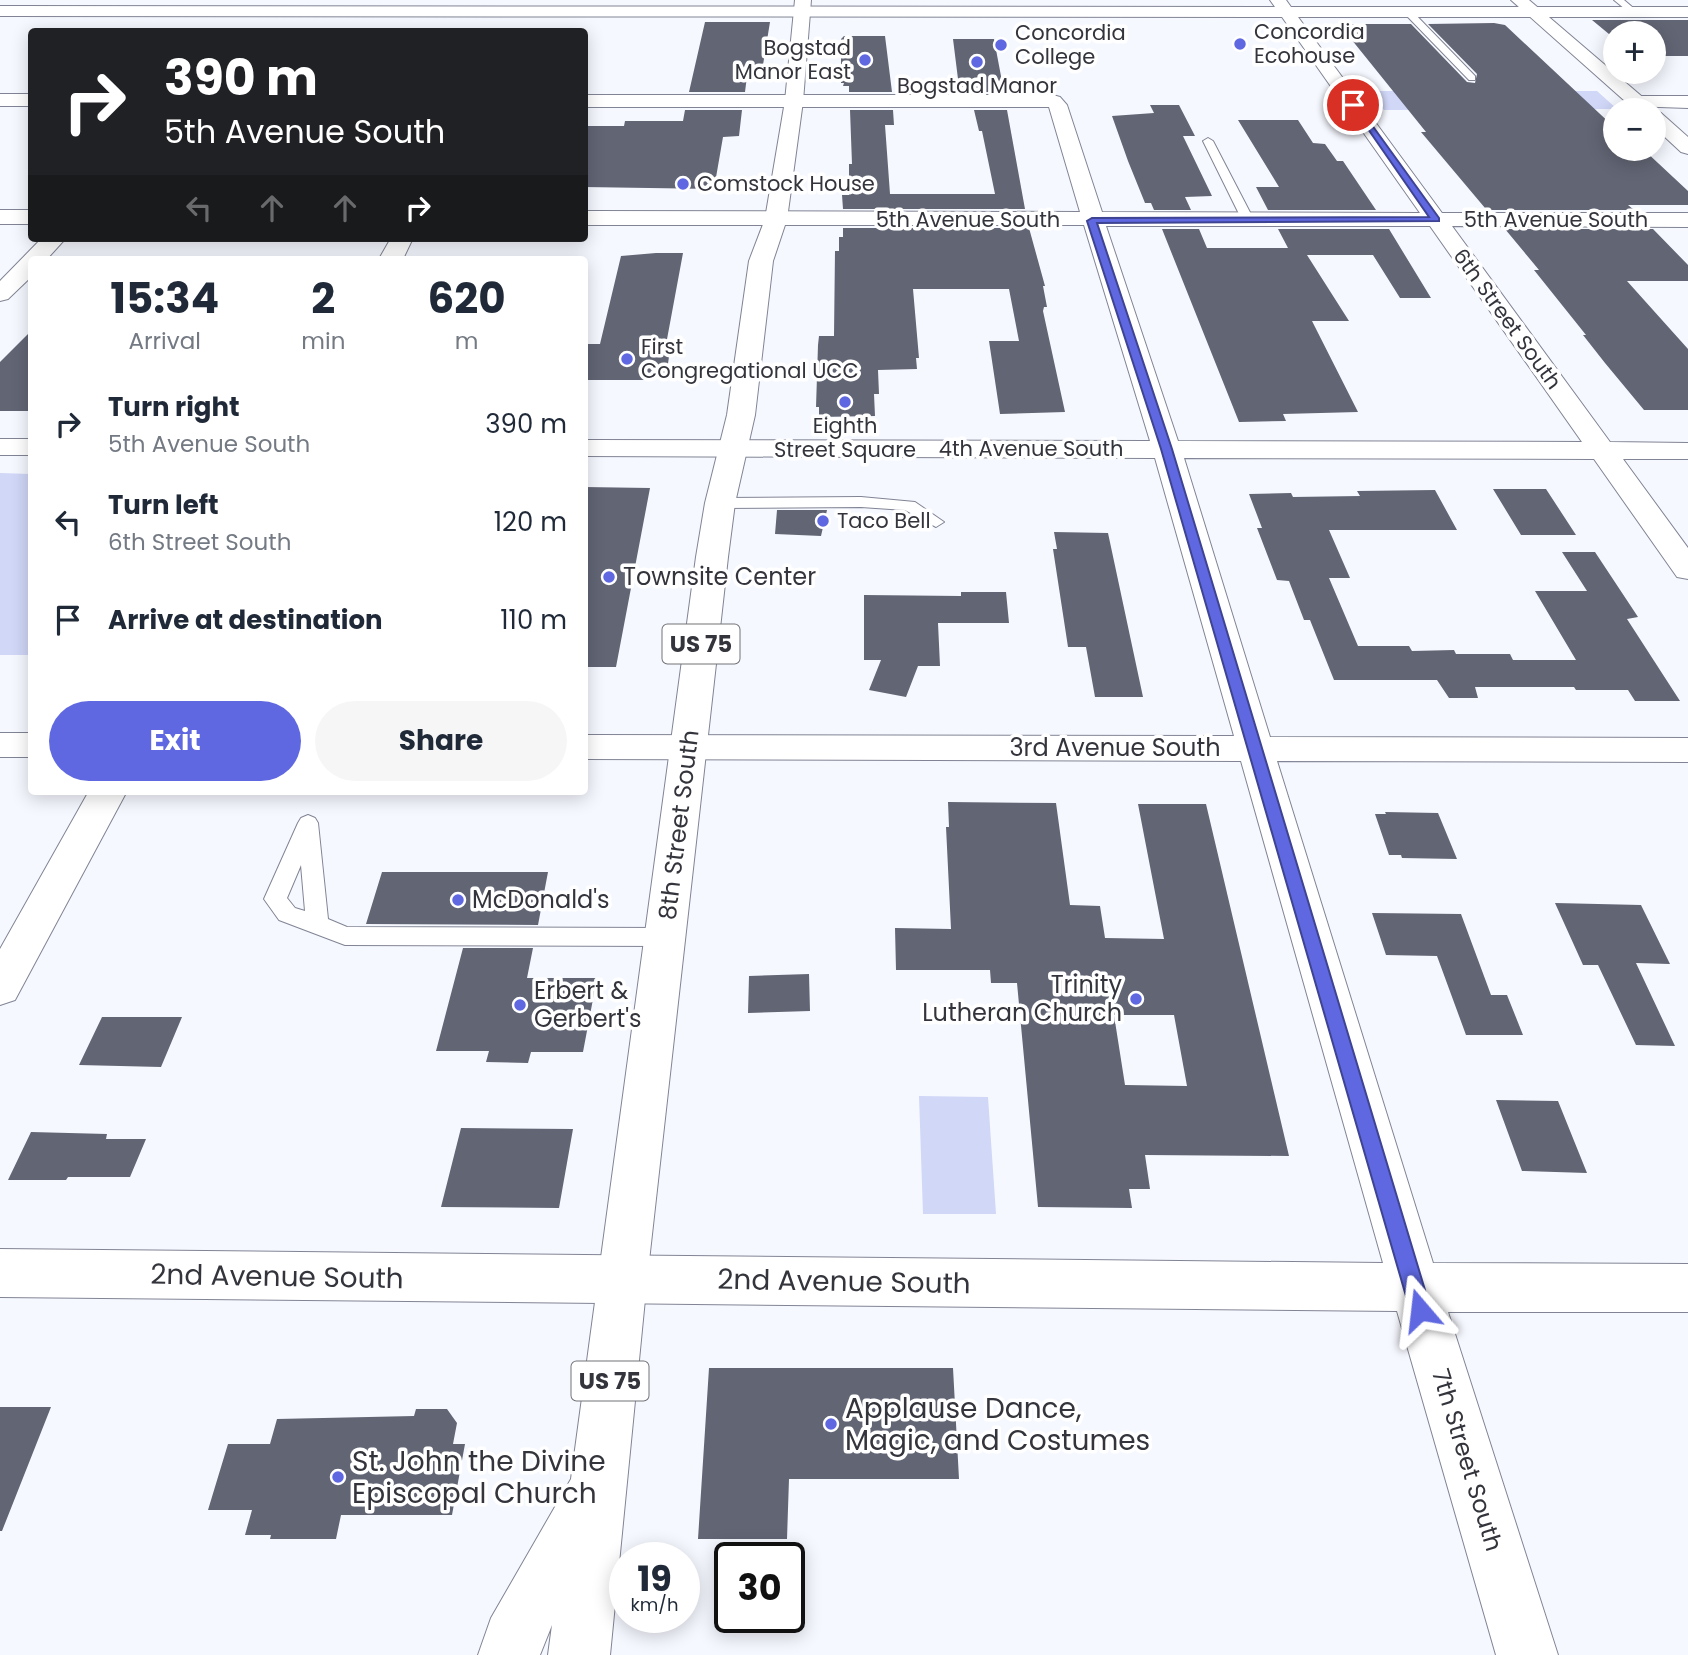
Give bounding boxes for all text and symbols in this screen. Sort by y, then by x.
place label: Concordia Ecohouse [1254,17,1365,70]
place label: Concordia College [1015,18,1126,71]
map controls [1603,21,1666,161]
button: + [1603,21,1666,84]
place label: Bogstad Manor East [735,33,851,86]
marker: Concordia Ecohouse [1232,36,1248,52]
marker: Concordia College [993,37,1009,53]
text: 390 m [164,44,318,112]
marker: Bogstad Manor East [857,52,873,68]
marker: Bogstad Manor [969,54,985,70]
icon: right [49,56,140,147]
place label: Bogstad Manor [897,71,1057,100]
pin [1323,75,1383,135]
icon: arrive [1334,86,1372,124]
button: − [1603,98,1666,161]
text: 5th Avenue South [164,109,445,154]
place label: Comstock House [697,169,875,198]
marker: Comstock House [675,176,691,192]
icon: left [180,189,218,227]
icon: ahead [253,189,291,227]
icon: ahead [326,189,364,227]
icon: right [399,189,437,227]
street label: 5th Avenue South [876,205,1060,234]
street label: 5th Avenue South [1464,205,1648,234]
street label: 6th Street South [1446,242,1568,395]
text: 15:34 [110,269,219,328]
text: 2 [311,269,335,328]
text: 620 [428,269,506,328]
text: Arrival [128,325,201,357]
text: min [301,325,345,357]
text: m [455,325,479,357]
place label: First Congregational UCC [641,332,859,385]
marker: First Congregational UCC [619,351,635,367]
text: Turn right [108,389,240,425]
marker: Eighth Street Square [837,394,853,410]
icon: right [49,405,87,443]
text: 390 m [485,406,567,442]
place label: Eighth Street Square [774,411,916,464]
text: 5th Avenue South [108,428,310,460]
street label: 4th Avenue South [939,434,1123,463]
text: Turn left [108,487,219,523]
icon: left [49,503,87,541]
text: 120 m [494,504,567,540]
place label: Taco Bell [837,506,931,535]
marker: Taco Bell [815,513,831,529]
text: 6th Street South [108,526,291,558]
place label: Townsite Center [623,560,816,593]
marker: Townsite Center [601,569,617,585]
icon: arrive [49,601,87,639]
text: Arrive at destination [108,602,383,638]
text: 110 m [500,602,567,638]
road number: US 75 [662,624,740,664]
button: Exit [49,701,301,781]
button: Share [315,701,567,781]
street label: 8th Street South [650,728,707,922]
street label: 3rd Avenue South [1009,731,1221,764]
place label: McDonald's [472,883,610,916]
marker: McDonald's [450,892,466,908]
place label: Trinity Lutheran Church [922,968,1122,1029]
place label: Erbert & Gerbert's [534,974,642,1035]
marker: Trinity Lutheran Church [1128,991,1144,1007]
marker: Erbert & Gerbert's [512,997,528,1013]
street label: 2nd Avenue South [150,1255,404,1298]
street label: 2nd Avenue South [717,1260,971,1303]
position arrow [1383,1273,1457,1347]
road number: US 75 [572,1362,648,1400]
street label: 7th Street South [1424,1365,1511,1555]
place label: Applause Dance, Magic, and Costumes [845,1389,1150,1460]
marker: Applause Dance, Magic, and Costumes [823,1416,839,1432]
place label: St. John the Divine Episcopal Church [352,1442,606,1513]
marker: St. John the Divine Episcopal Church [330,1469,346,1485]
speed limit sign: 30 [714,1542,805,1633]
text: 19 [637,1554,672,1603]
text: km/h [631,1592,678,1617]

